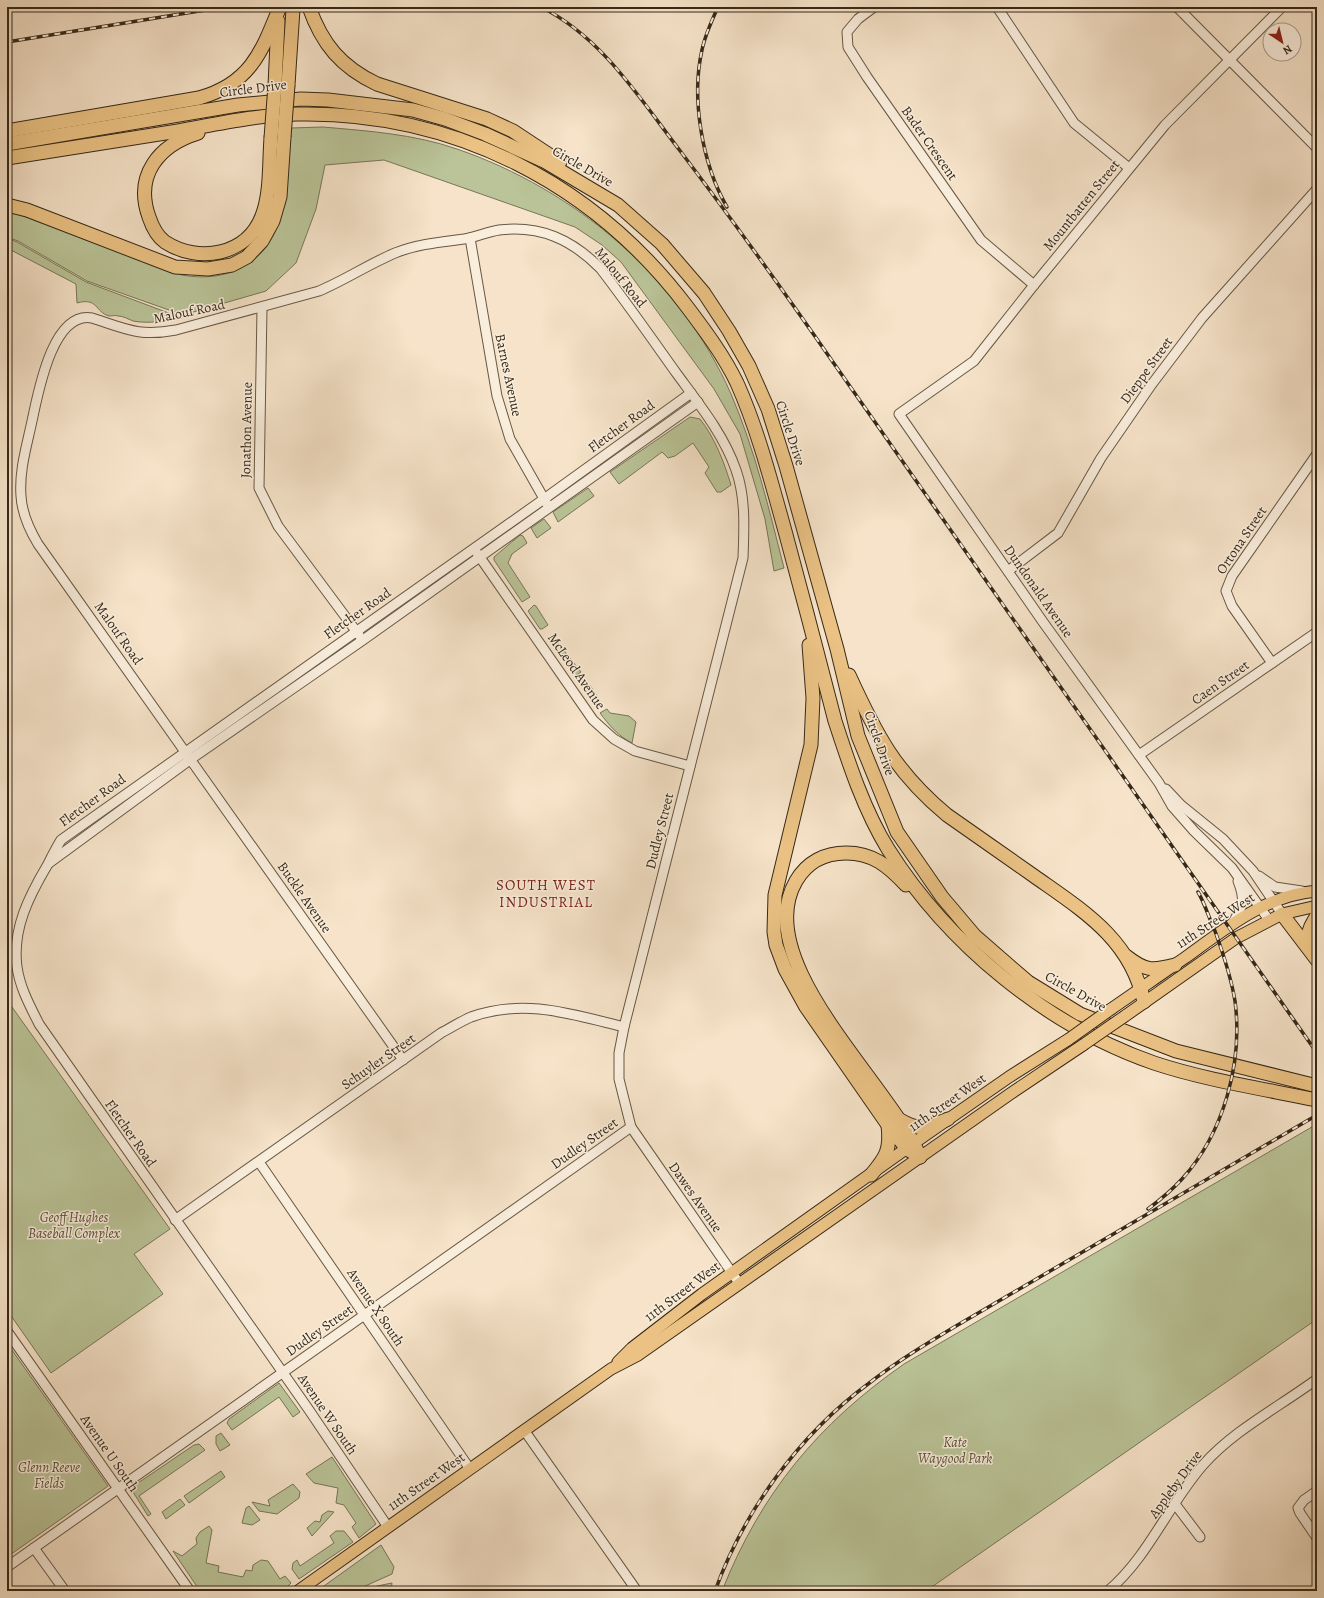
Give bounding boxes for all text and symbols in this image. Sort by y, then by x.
north arrow [1262,22,1302,62]
text: N [1280,41,1295,58]
street label: Circle Drive [218,75,288,102]
street label: Bader Crescent [897,102,962,185]
street label: Circle Drive [549,141,617,192]
street label: Mountbatten Street [1039,155,1124,255]
street label: Malouf Road [590,243,651,312]
street label: Malouf Road [152,295,227,328]
street label: Barnes Avenue [490,332,527,418]
street label: Dieppe Street [1116,333,1177,408]
street label: Jonathon Avenue [236,382,257,478]
street label: Fletcher Road [584,395,659,457]
street label: Circle Drive [771,398,810,468]
street label: Ortona Street [1212,502,1271,578]
street label: Dundonald Avenue [999,541,1078,641]
street label: Fletcher Road [320,583,395,644]
street label: Malouf Road [90,598,148,669]
street label: McLeod Avenue [543,629,610,713]
street label: Caen Street [1188,655,1253,709]
street label: Circle Drive [860,708,899,778]
street label: Fletcher Road [55,769,130,831]
street label: Dudley Street [641,791,678,871]
street label: Buckle Avenue [273,858,336,937]
district label: SOUTH WEST INDUSTRIAL [496,875,596,912]
street label: 11th Street West [1172,888,1259,953]
street label: Circle Drive [1042,967,1110,1016]
street label: Schuyler Street [337,1029,420,1094]
street label: 11th Street West [905,1069,990,1136]
street label: Fletcher Road [100,1096,161,1171]
street label: Dudley Street [547,1113,622,1174]
street label: Dawes Avenue [664,1158,727,1236]
park label: Geoff Hughes Baseball Complex [28,1208,120,1243]
street label: 11th Street West [641,1256,724,1326]
street label: Avenue X South [342,1264,409,1350]
street label: Dudley Street [282,1300,357,1361]
street label: Avenue W South [293,1369,362,1459]
street label: Avenue U South [75,1410,144,1496]
park label: Kate Waygood Park [918,1433,992,1468]
street label: Appleby Drive [1144,1446,1207,1523]
street label: 11th Street West [384,1448,469,1515]
park label: Glenn Reeve Fields [18,1458,80,1493]

